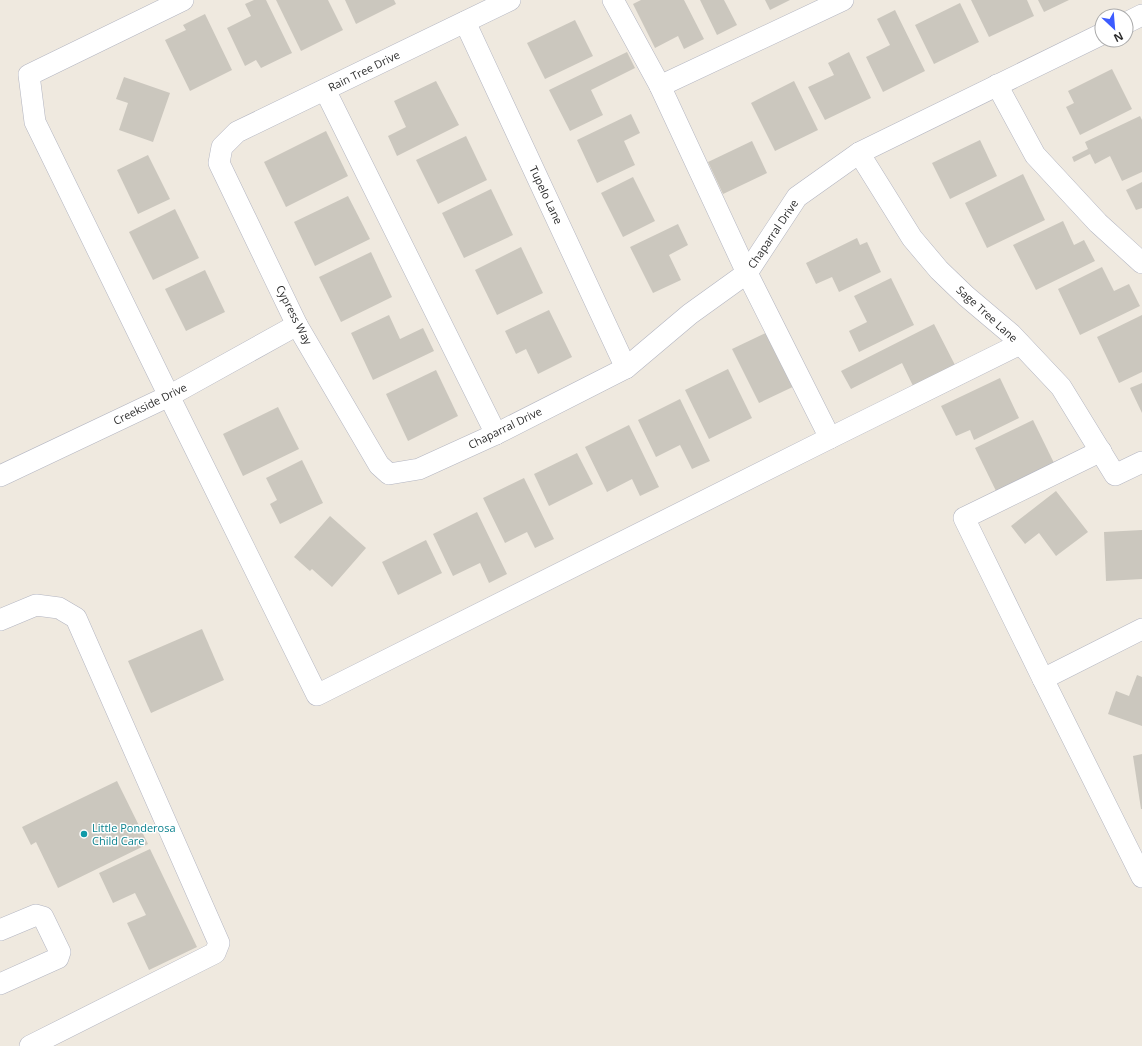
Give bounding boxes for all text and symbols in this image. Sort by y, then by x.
north arrow [1094,8,1134,48]
text: N [1111,29,1126,46]
street label: Rain Tree Drive [325,47,402,94]
street label: Tupelo Lane [526,163,567,226]
street label: Chaparral Drive [744,196,801,271]
street label: Cypress Way [273,282,316,348]
street label: Sage Tree Lane [953,282,1021,345]
street label: Creekside Drive [110,379,189,428]
street label: Chaparral Drive [465,403,544,452]
place label: Little Ponderosa Child Care [92,820,176,848]
marker: Little Ponderosa Child Care [79,829,89,839]

